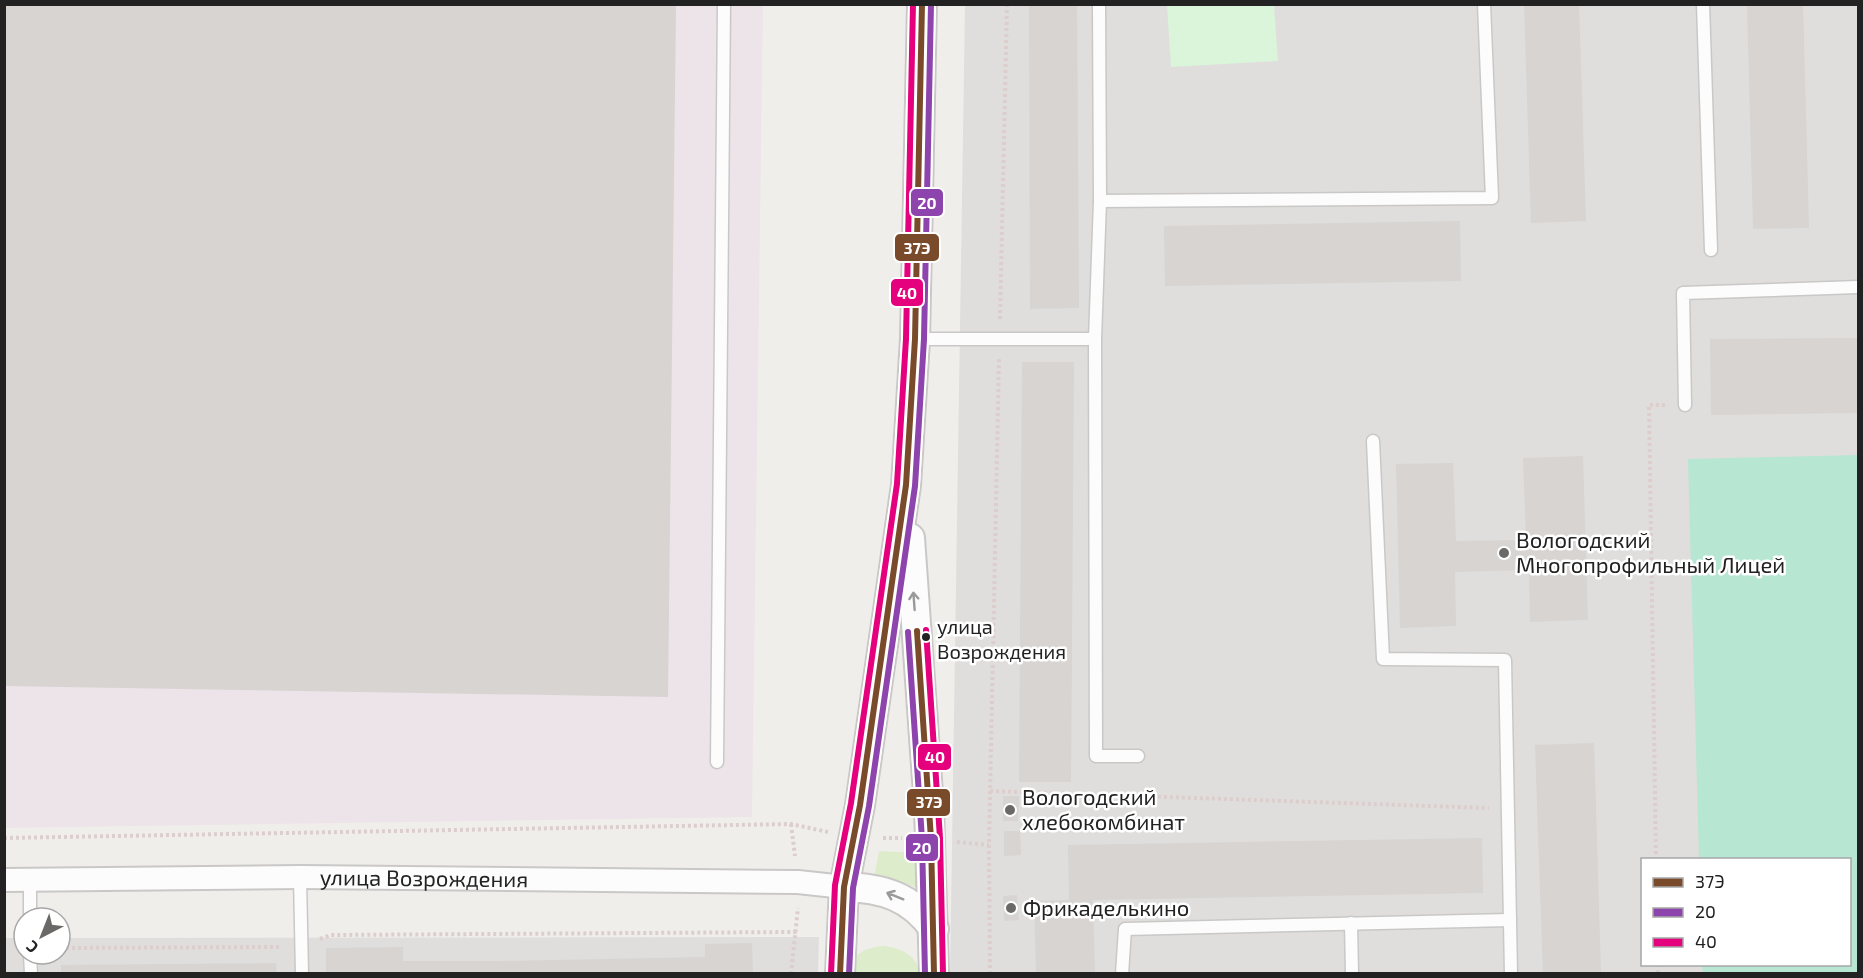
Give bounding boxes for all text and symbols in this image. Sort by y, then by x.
line badge: 20 [910,188,944,217]
text: 20 [917,193,937,212]
line badge: 37Э [894,233,940,262]
text: 37Э [904,238,931,257]
line badge: 40 [890,278,924,307]
text: 40 [897,283,917,302]
place label: Вологодский Многопрофильный Лицей [1516,526,1785,577]
marker: Вологодский Многопрофильный Лицей [1497,546,1511,560]
one-way arrow [909,591,920,611]
place label: улица Возрождения [937,614,1066,663]
marker: улица Возрождения [920,631,932,643]
line badge: 40 [917,743,952,771]
text: 40 [925,747,945,766]
place label: Вологодский хлебокомбинат [1022,783,1185,834]
line badge: 37Э [906,788,951,817]
text: 37Э [916,792,943,811]
marker: Вологодский хлебокомбинат [1003,803,1017,817]
line badge: 20 [905,833,939,862]
text: 20 [912,838,932,857]
legend [1641,858,1851,966]
street label: улица Возрождения [320,863,528,891]
text: 37Э [1695,870,1725,892]
one-way arrow [886,890,905,901]
place label: Фрикаделькино [1023,894,1189,920]
text: 20 [1695,900,1716,922]
marker: Фрикаделькино [1004,901,1018,915]
north arrow [12,906,72,966]
text: 40 [1695,930,1717,952]
text: С [22,937,41,958]

